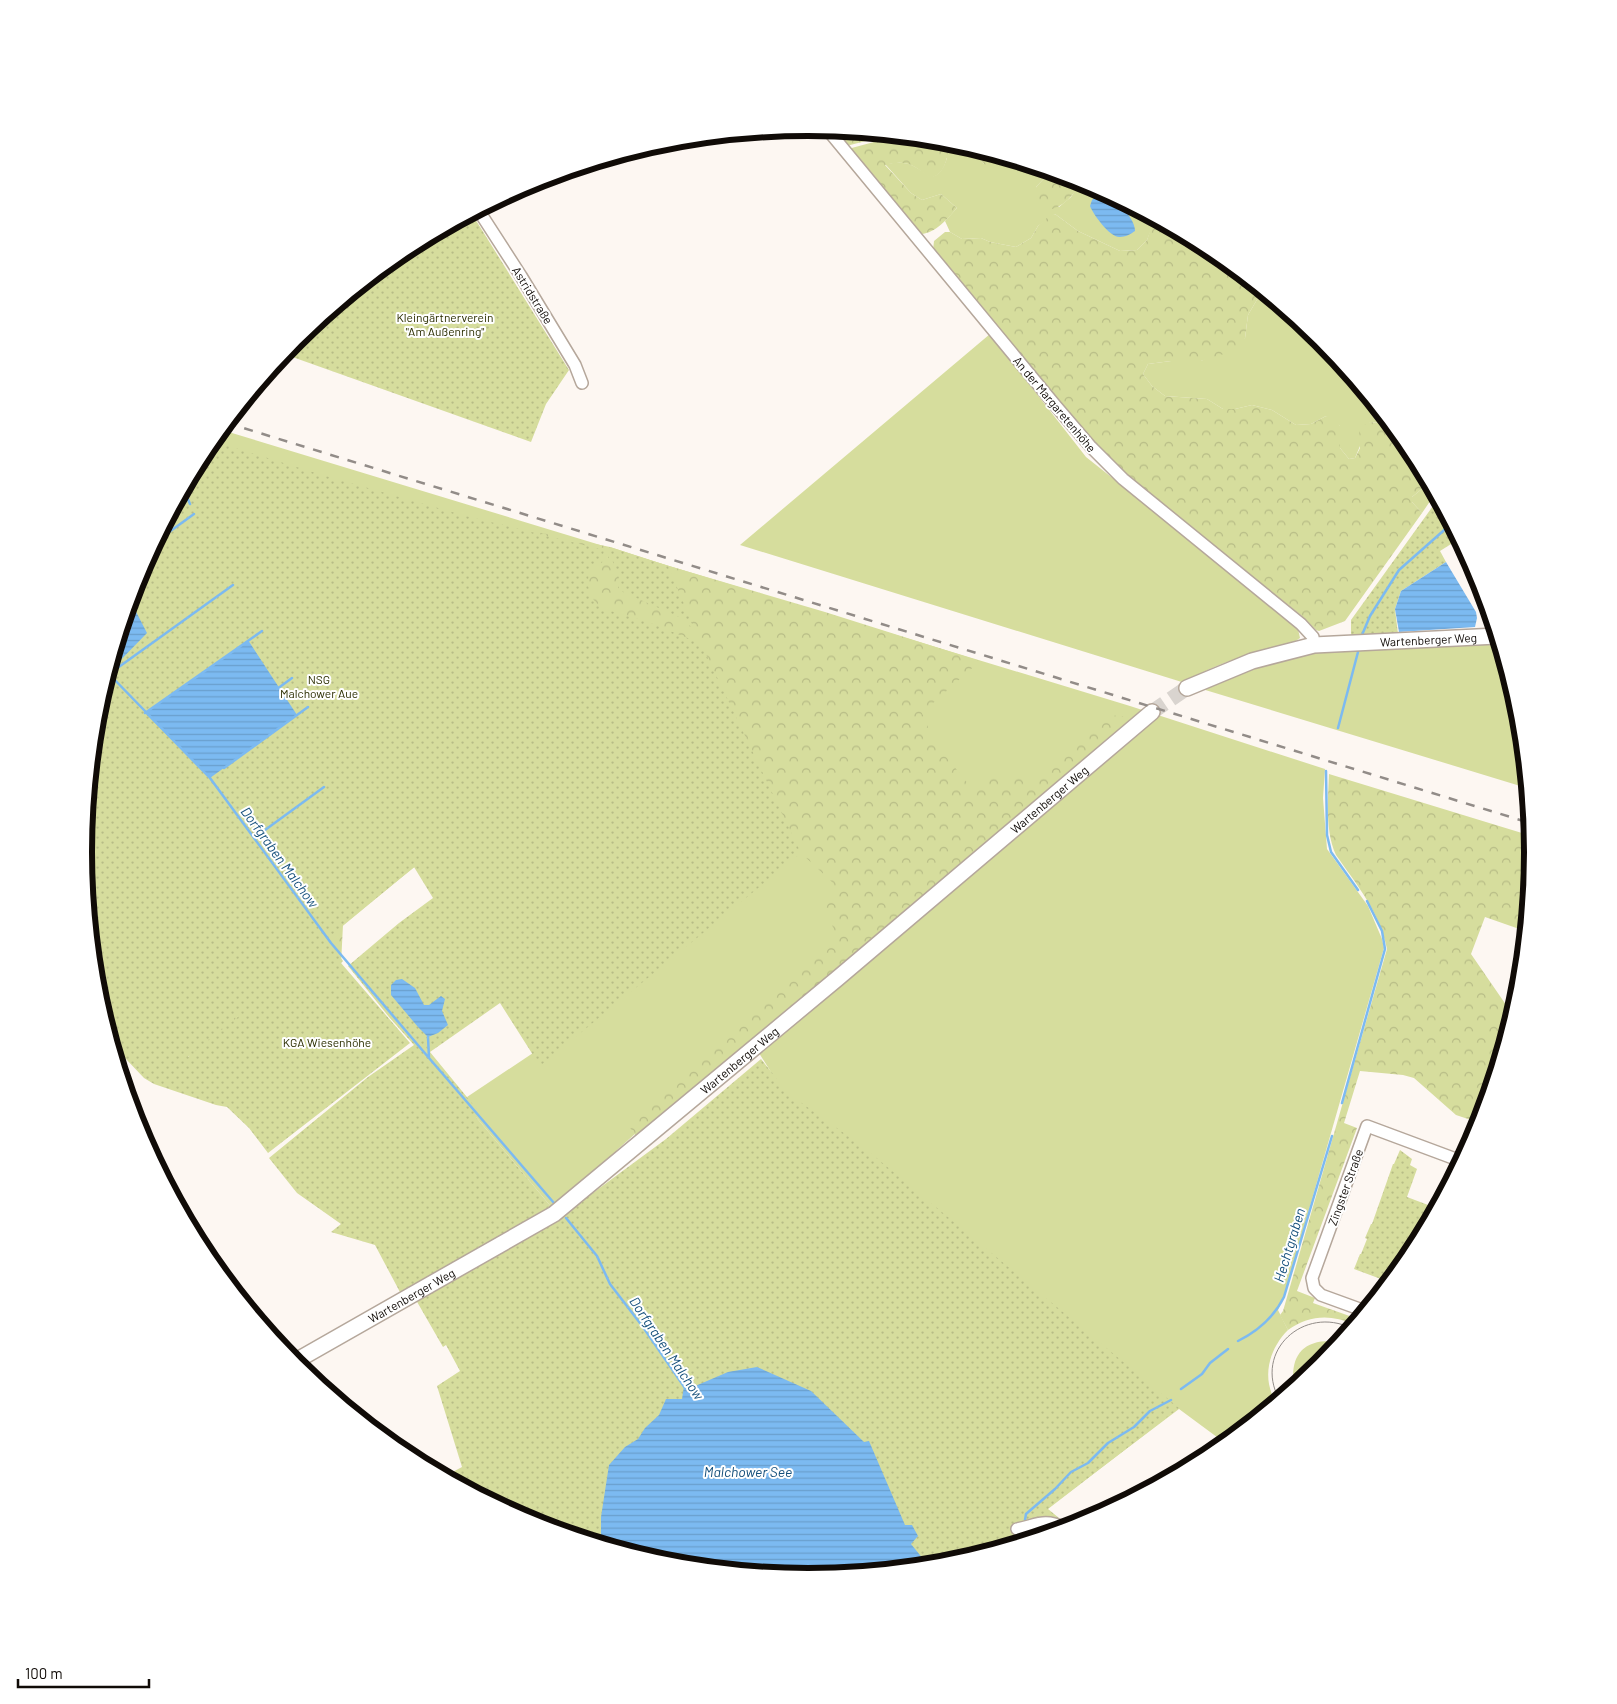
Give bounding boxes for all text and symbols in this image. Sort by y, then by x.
street label: Astridstraße [510,264,556,326]
park label: Kleingärtnerverein "Am Außenring" [396,310,494,338]
street label: An der Margaretenhöhe [1011,353,1099,455]
street label: Wartenberger Weg [1380,630,1477,649]
park label: NSG Malchower Aue [280,672,358,700]
street label: Wartenberger Weg [1007,762,1091,836]
water label: Dorfgraben Malchow [238,803,322,911]
street label: Wartenberger Weg [697,1024,781,1097]
park label: KGA Wiesenhöhe [283,1035,371,1049]
street label: Zingster Straße [1325,1147,1365,1227]
water label: Hechtgraben [1270,1206,1308,1284]
street label: Wartenberger Weg [366,1265,457,1325]
water label: Dorfgraben Malchow [626,1293,708,1403]
water label: Malchower See [704,1463,792,1480]
scale bar [18,1656,149,1688]
text: 100 m [25,1664,63,1682]

